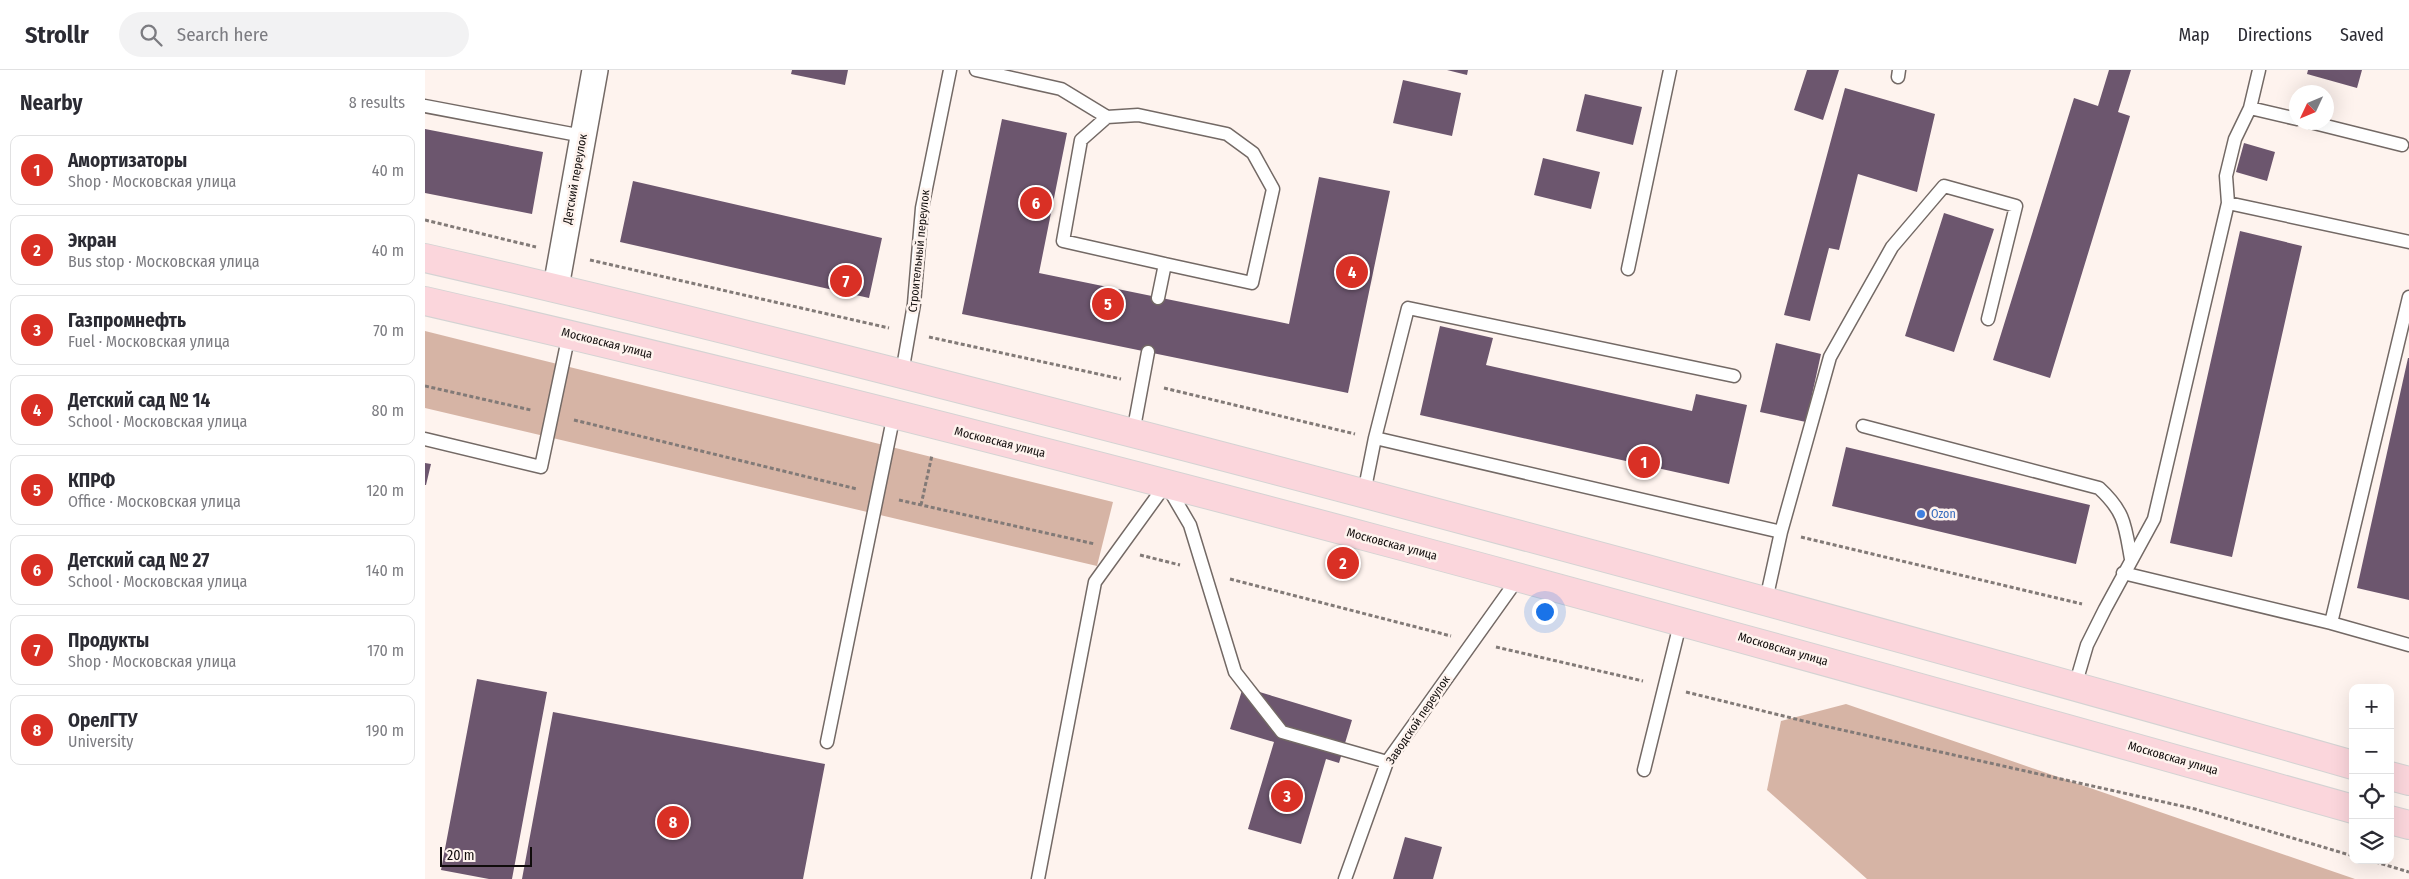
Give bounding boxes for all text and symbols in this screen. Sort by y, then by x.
search box [119,12,469,57]
text: Strollr [25,21,89,49]
icon: search [137,21,165,49]
text: Search here [177,23,268,46]
text: Map [2178,24,2210,46]
text: Directions [2238,24,2312,46]
text: Saved [2340,24,2384,46]
north arrow [2289,85,2334,130]
text: Nearby [20,90,82,116]
text: 8 results [349,93,405,112]
street label: Детский переулок [560,132,590,226]
text: Амортизаторы [68,149,187,172]
text: 1 [34,161,40,180]
text: 40 m [372,161,404,180]
text: Shop · Московская улица [68,172,236,191]
pin: 6 [1020,184,1052,222]
street label: Строительный переулок [906,189,932,313]
text: Экран [68,229,117,252]
text: 2 [33,241,41,260]
text: 40 m [372,241,404,260]
text: Bus stop · Московская улица [68,252,260,271]
pin: 4 [1336,253,1368,291]
pin: 7 [830,262,862,300]
pin: 5 [1092,285,1124,323]
text: Газпромнефть [68,309,186,332]
text: 3 [33,321,41,340]
text: 70 m [373,321,404,340]
street label: Московская улица [560,325,654,361]
text: Fuel · Московская улица [68,332,230,351]
text: Детский сад № 14 [68,389,210,412]
text: 4 [33,401,41,420]
text: 80 m [372,401,404,420]
text: School · Московская улица [68,412,247,431]
street label: Московская улица [953,424,1047,460]
pin: 1 [1628,443,1660,481]
text: КПРФ [68,469,115,492]
text: 5 [33,481,41,500]
text: 120 m [366,481,404,500]
text: Office · Московская улица [68,492,241,511]
place label: Ozon [1931,507,1956,521]
marker: Ozon [1915,508,1927,520]
street label: Московская улица [1345,525,1439,563]
pin: 2 [1327,544,1359,582]
text: Детский сад № 27 [68,549,209,572]
text: 6 [33,561,41,580]
text: 140 m [366,561,404,580]
text: School · Московская улица [68,572,247,591]
your location [1532,599,1558,625]
text: Продукты [68,629,149,652]
street label: Московская улица [1736,629,1830,669]
text: 7 [34,641,40,660]
text: 170 m [367,641,404,660]
text: Shop · Московская улица [68,652,236,671]
street label: Заводской переулок [1383,673,1453,767]
map controls [2349,684,2394,864]
button: + [2349,684,2394,729]
text: ОрелГТУ [68,709,138,732]
text: 8 [33,721,41,740]
text: 190 m [366,721,404,740]
button: − [2349,729,2394,774]
text: University [68,732,133,751]
street label: Московская улица [2126,738,2220,778]
button: locate [2349,774,2394,819]
pin: 3 [1271,777,1303,815]
pin: 8 [657,803,689,841]
button: layers [2349,819,2394,864]
scale bar [440,844,533,867]
text: 20 m [447,847,475,864]

